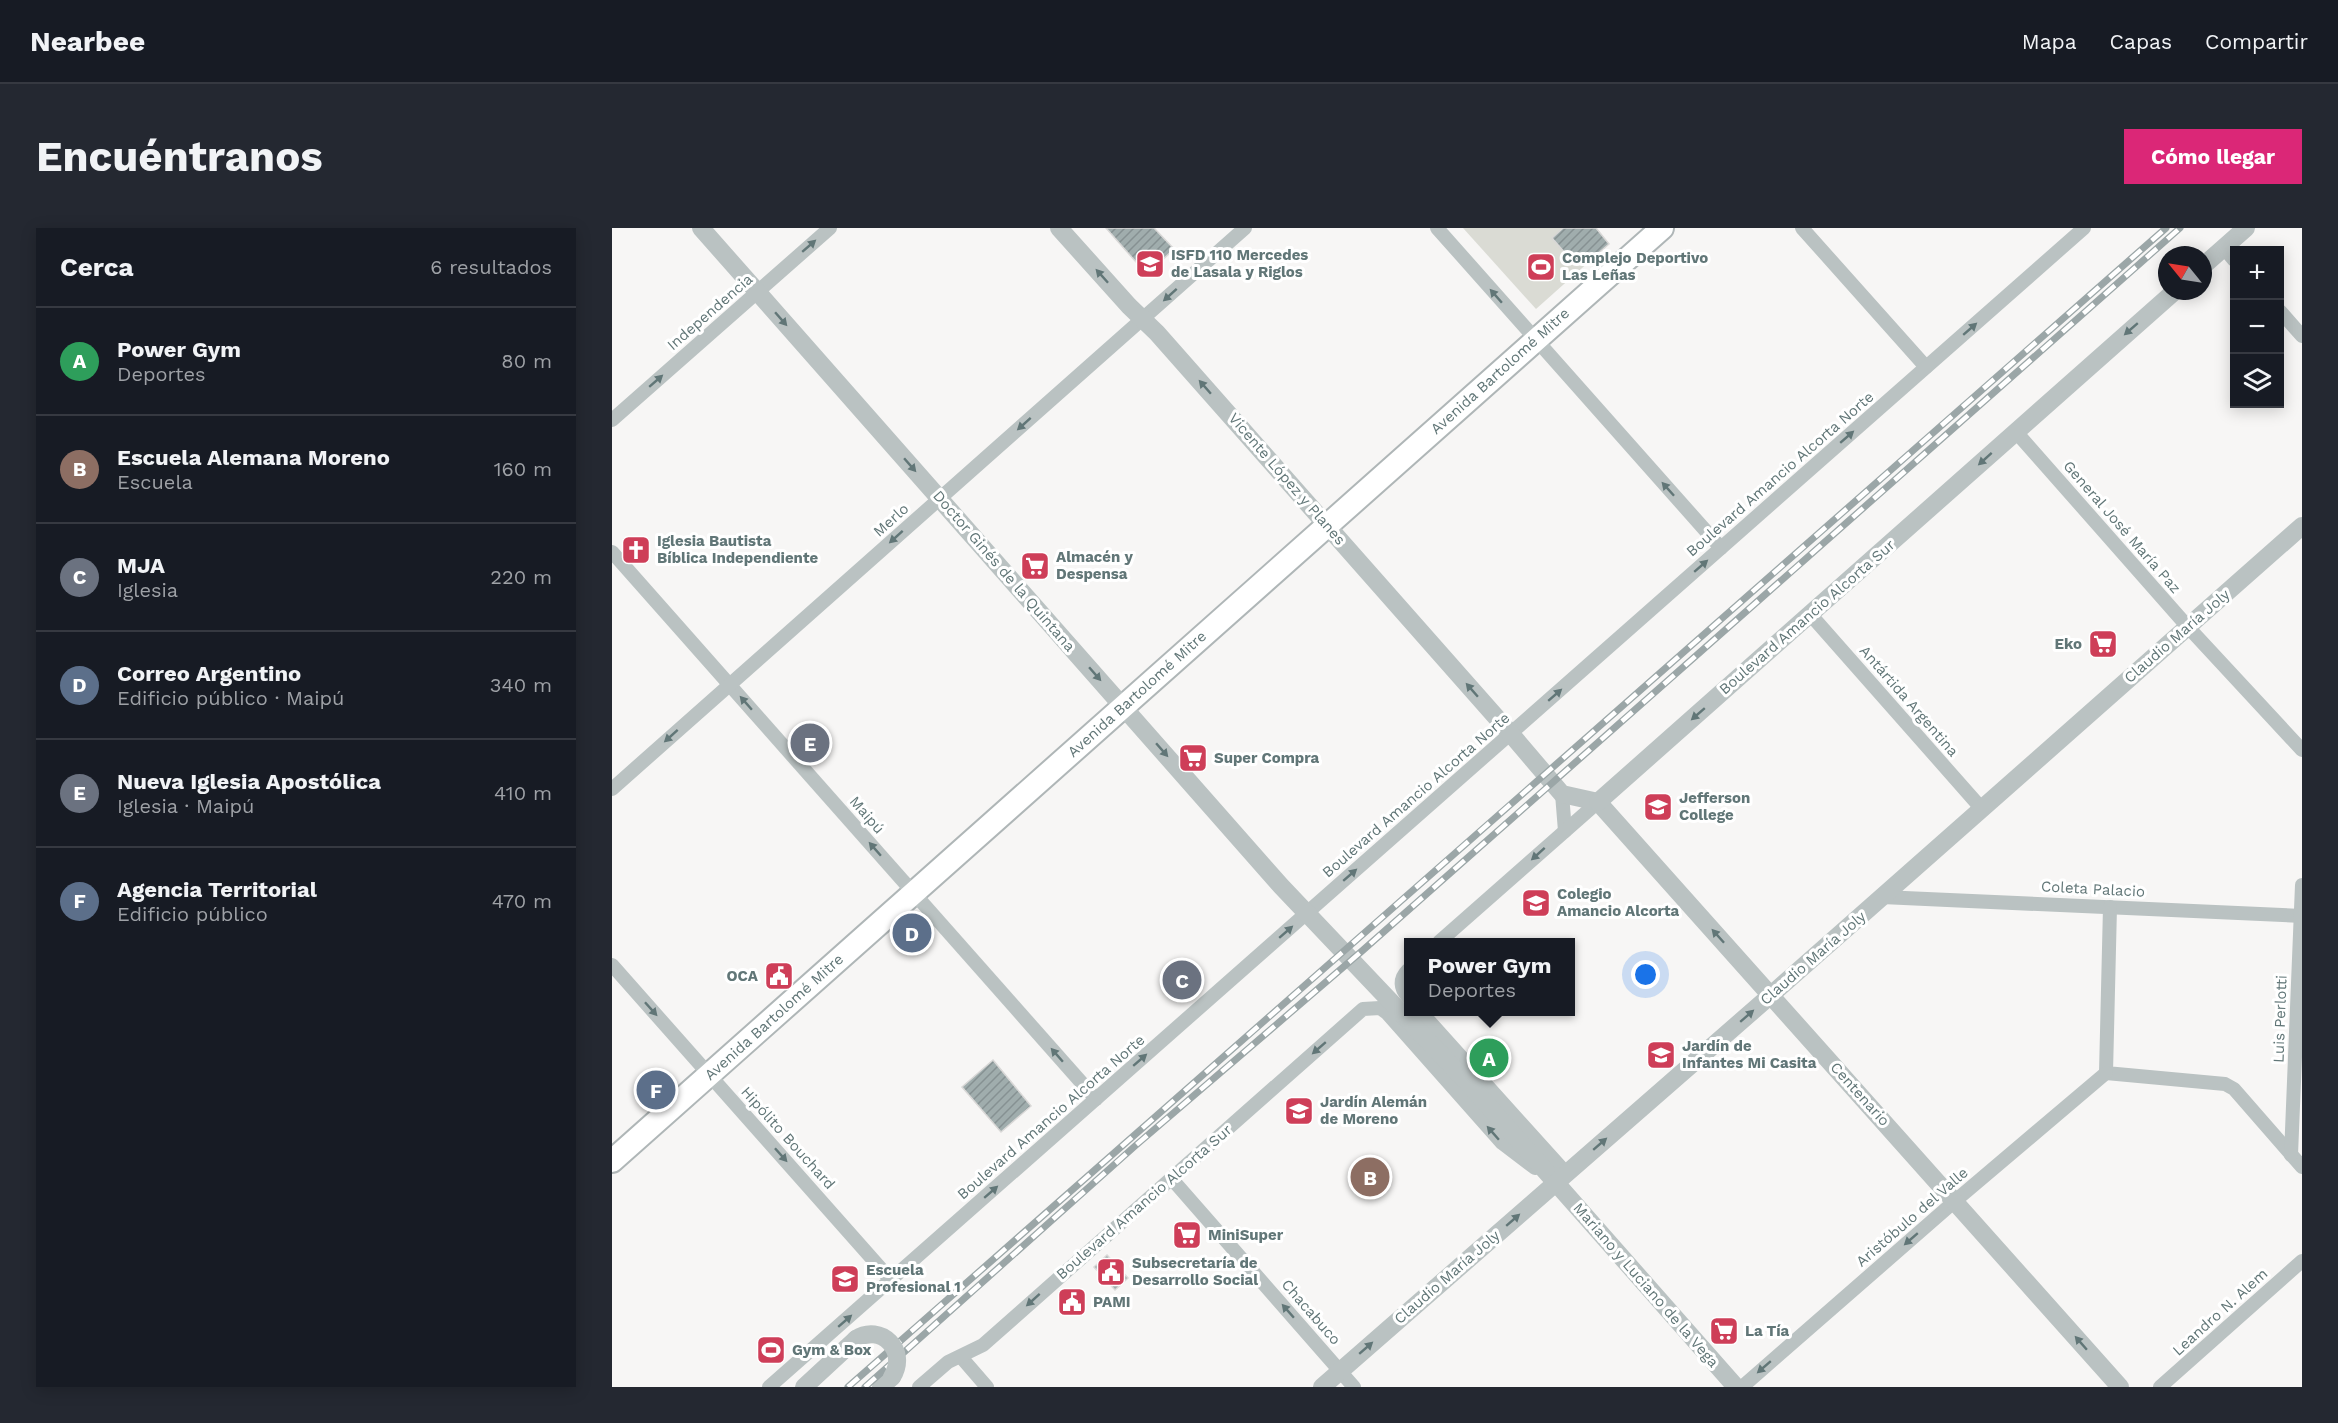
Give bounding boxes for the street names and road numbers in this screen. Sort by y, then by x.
street label: Independencia [664,270,757,354]
street label: Avenida Bartolomé Mitre [1427,304,1573,438]
street label: Boulevard Amancio Alcorta Norte [1683,388,1877,560]
street label: Vicente López y Planes [1225,409,1349,549]
street label: General José María Paz [2059,457,2185,597]
street label: Doctor Ginés de la Quintana [929,487,1079,656]
street label: Merlo [870,500,912,540]
street label: Boulevard Amancio Alcorta Sur [1715,536,1899,698]
street label: Claudio María Joly [2121,585,2234,687]
street label: Avenida Bartolomé Mitre [1064,627,1210,761]
street label: Antártida Argentina [1856,642,1962,761]
street label: Boulevard Amancio Alcorta Norte [1319,709,1513,881]
street label: Maipú [846,793,888,837]
street label: Coleta Palacio [2041,877,2145,901]
street label: Claudio María Joly [1757,907,1870,1009]
street label: Avenida Bartolomé Mitre [701,950,847,1084]
street label: Luis Perlotti [2269,975,2291,1063]
street label: Boulevard Amancio Alcorta Norte [954,1031,1148,1203]
street label: Centenario [1827,1058,1893,1130]
street label: Hipólito Bouchard [737,1083,839,1193]
street label: Boulevard Amancio Alcorta Sur [1052,1121,1236,1283]
street label: Aristóbulo del Valle [1852,1163,1972,1271]
street label: Mariano y Luciano de la Vega [1570,1199,1723,1371]
street label: Claudio María Joly [1391,1226,1504,1328]
street label: Leandro N. Alem [2169,1265,2271,1359]
street label: Chacabuco [1278,1276,1344,1348]

